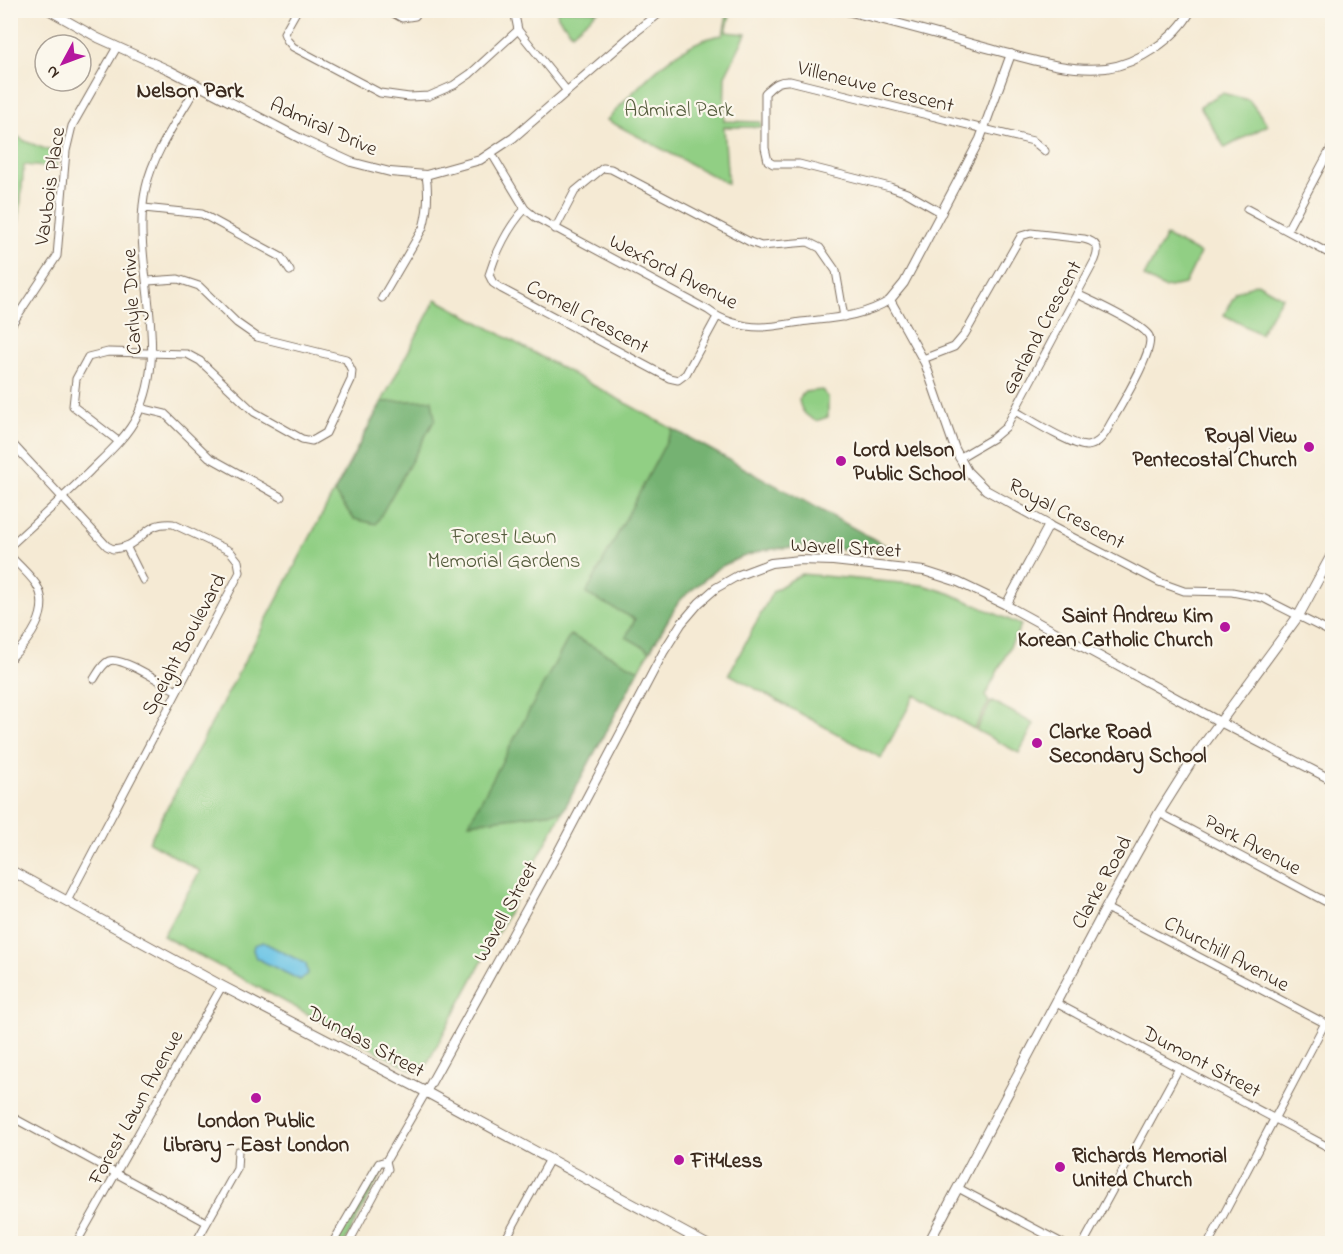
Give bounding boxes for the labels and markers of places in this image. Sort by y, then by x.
place label: Royal View Pentecostal Church [1133,422,1297,476]
place label: Lord Nelson Public School [853,436,966,490]
marker: Royal View Pentecostal Church [1302,440,1316,454]
marker: Lord Nelson Public School [834,454,848,468]
place label: Saint Andrew Kim Korean Catholic Church [1018,602,1213,656]
marker: Saint Andrew Kim Korean Catholic Church [1218,620,1232,634]
place label: Clarke Road Secondary School [1049,718,1207,774]
marker: Clarke Road Secondary School [1030,736,1044,750]
marker: London Public Library - East London [249,1091,263,1105]
place label: London Public Library - East London [163,1107,349,1163]
place label: Richards Memorial United Church [1072,1142,1227,1196]
place label: Fit4Less [690,1147,763,1177]
marker: Fit4Less [672,1153,686,1167]
marker: Richards Memorial United Church [1053,1160,1067,1174]

